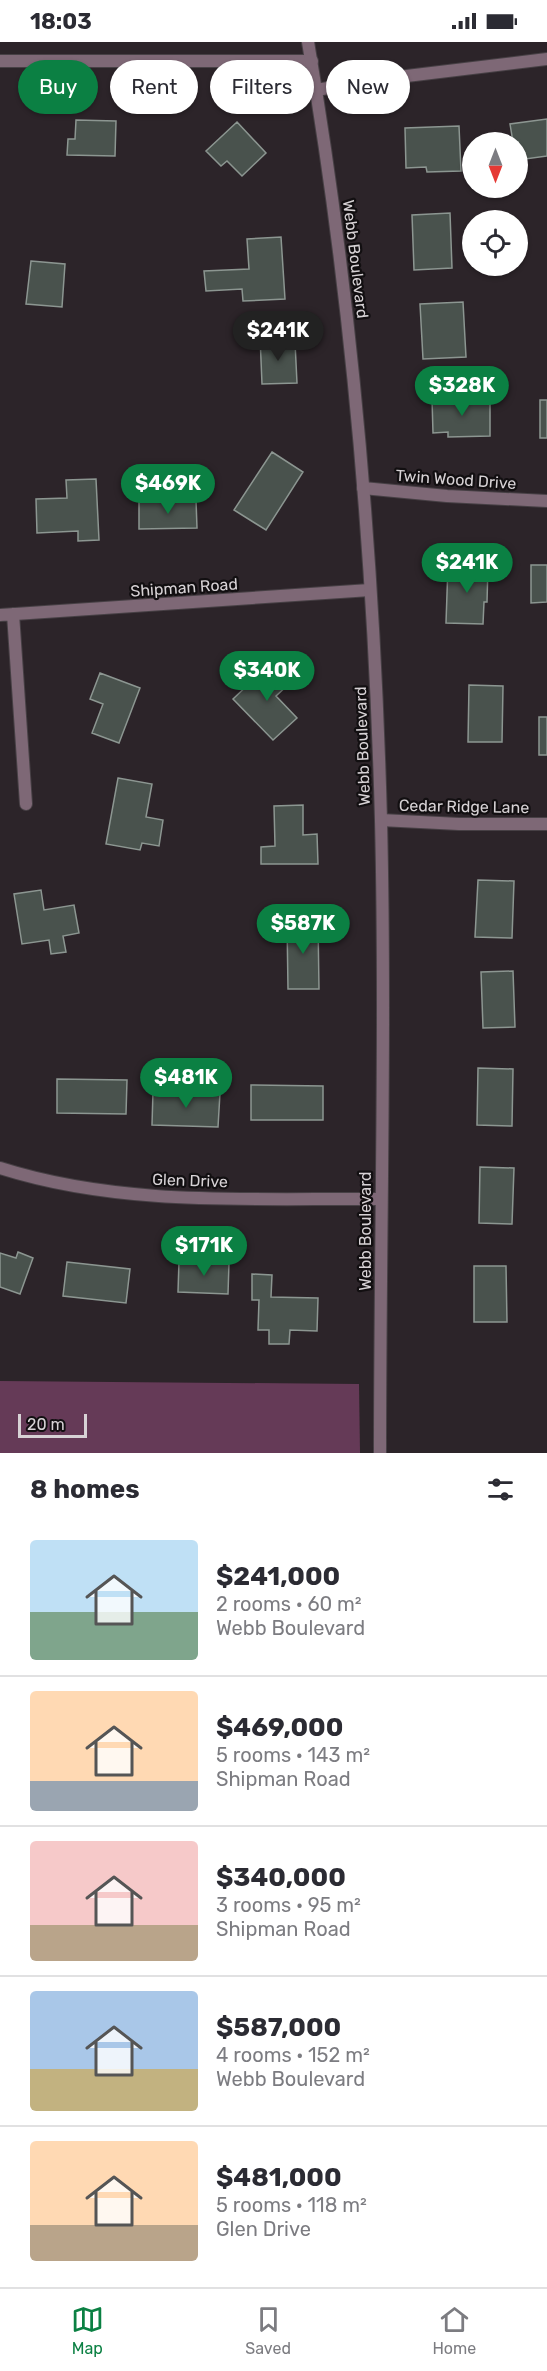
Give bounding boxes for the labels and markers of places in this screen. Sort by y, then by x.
pin: $241K [236,311,320,362]
pin: $328K [420,366,504,417]
pin: $469K [126,464,210,515]
pin: $241K [425,543,509,594]
pin: $340K [225,651,309,702]
pin: $587K [261,904,345,955]
pin: $481K [144,1058,228,1109]
pin: $171K [162,1226,246,1277]

